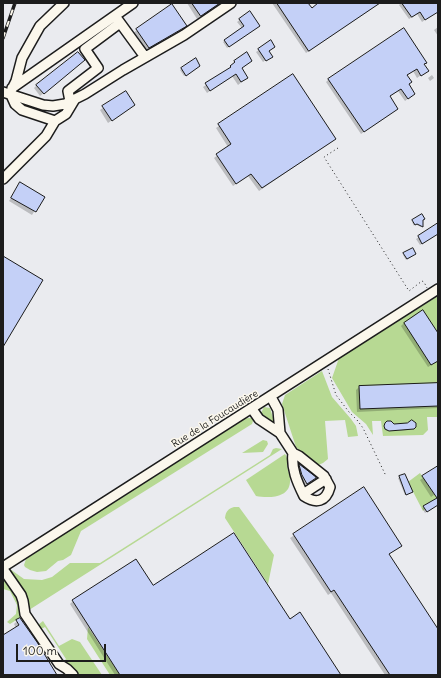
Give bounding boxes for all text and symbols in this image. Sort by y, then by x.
street label: Rue de la Foucaudière [170,388,260,450]
scale bar [18,636,108,662]
text: 100 m [23,643,57,658]

